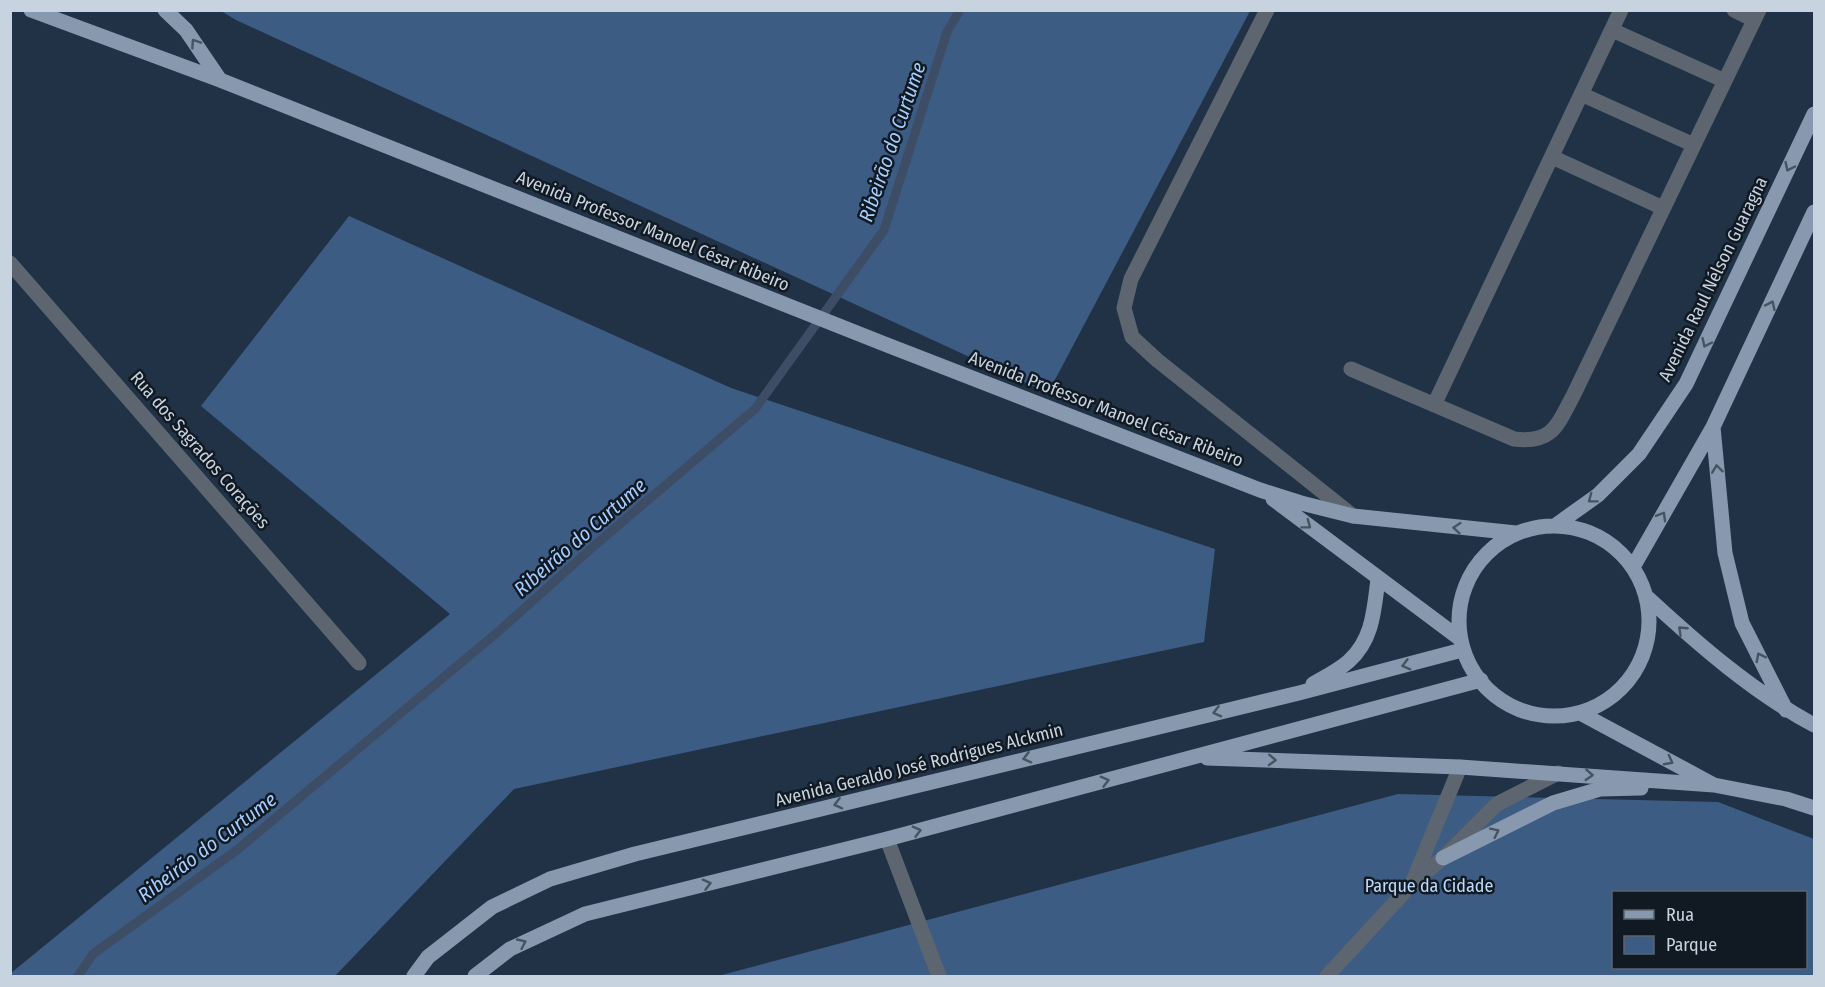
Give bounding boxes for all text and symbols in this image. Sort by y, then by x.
one-way arrow [191,39,202,50]
water label: Ribeirão do Curtume [853,59,931,225]
one-way arrow [1785,160,1797,171]
street label: Avenida Professor Manoel César Ribeiro [513,166,793,296]
street label: Avenida Raul Nélson Guaragna [1654,173,1772,385]
one-way arrow [1763,301,1775,312]
one-way arrow [1701,336,1713,347]
street label: Avenida Professor Manoel César Ribeiro [966,346,1246,472]
street label: Rua dos Sagrados Corações [126,367,274,533]
one-way arrow [1712,464,1724,474]
water label: Ribeirão do Curtume [509,473,651,601]
one-way arrow [1588,492,1599,503]
one-way arrow [1655,512,1667,522]
one-way arrow [1301,517,1312,528]
one-way arrow [1453,522,1462,535]
one-way arrow [1679,626,1689,637]
one-way arrow [1755,653,1767,664]
one-way arrow [1401,657,1411,670]
one-way arrow [1212,705,1222,718]
street label: Avenida Geraldo José Rodrigues Alckmin [773,719,1065,811]
one-way arrow [1022,751,1032,764]
one-way arrow [1268,754,1277,767]
one-way arrow [1662,754,1673,765]
one-way arrow [1584,769,1593,782]
one-way arrow [1100,775,1110,788]
water label: Ribeirão do Curtume [133,787,281,907]
one-way arrow [833,797,843,810]
one-way arrow [911,826,922,838]
one-way arrow [1489,827,1500,839]
park label: Parque da Cidade [1365,875,1493,897]
one-way arrow [702,878,712,891]
legend [1612,891,1807,969]
text: Rua [1666,904,1694,926]
text: Parque [1666,934,1717,956]
one-way arrow [516,938,527,950]

